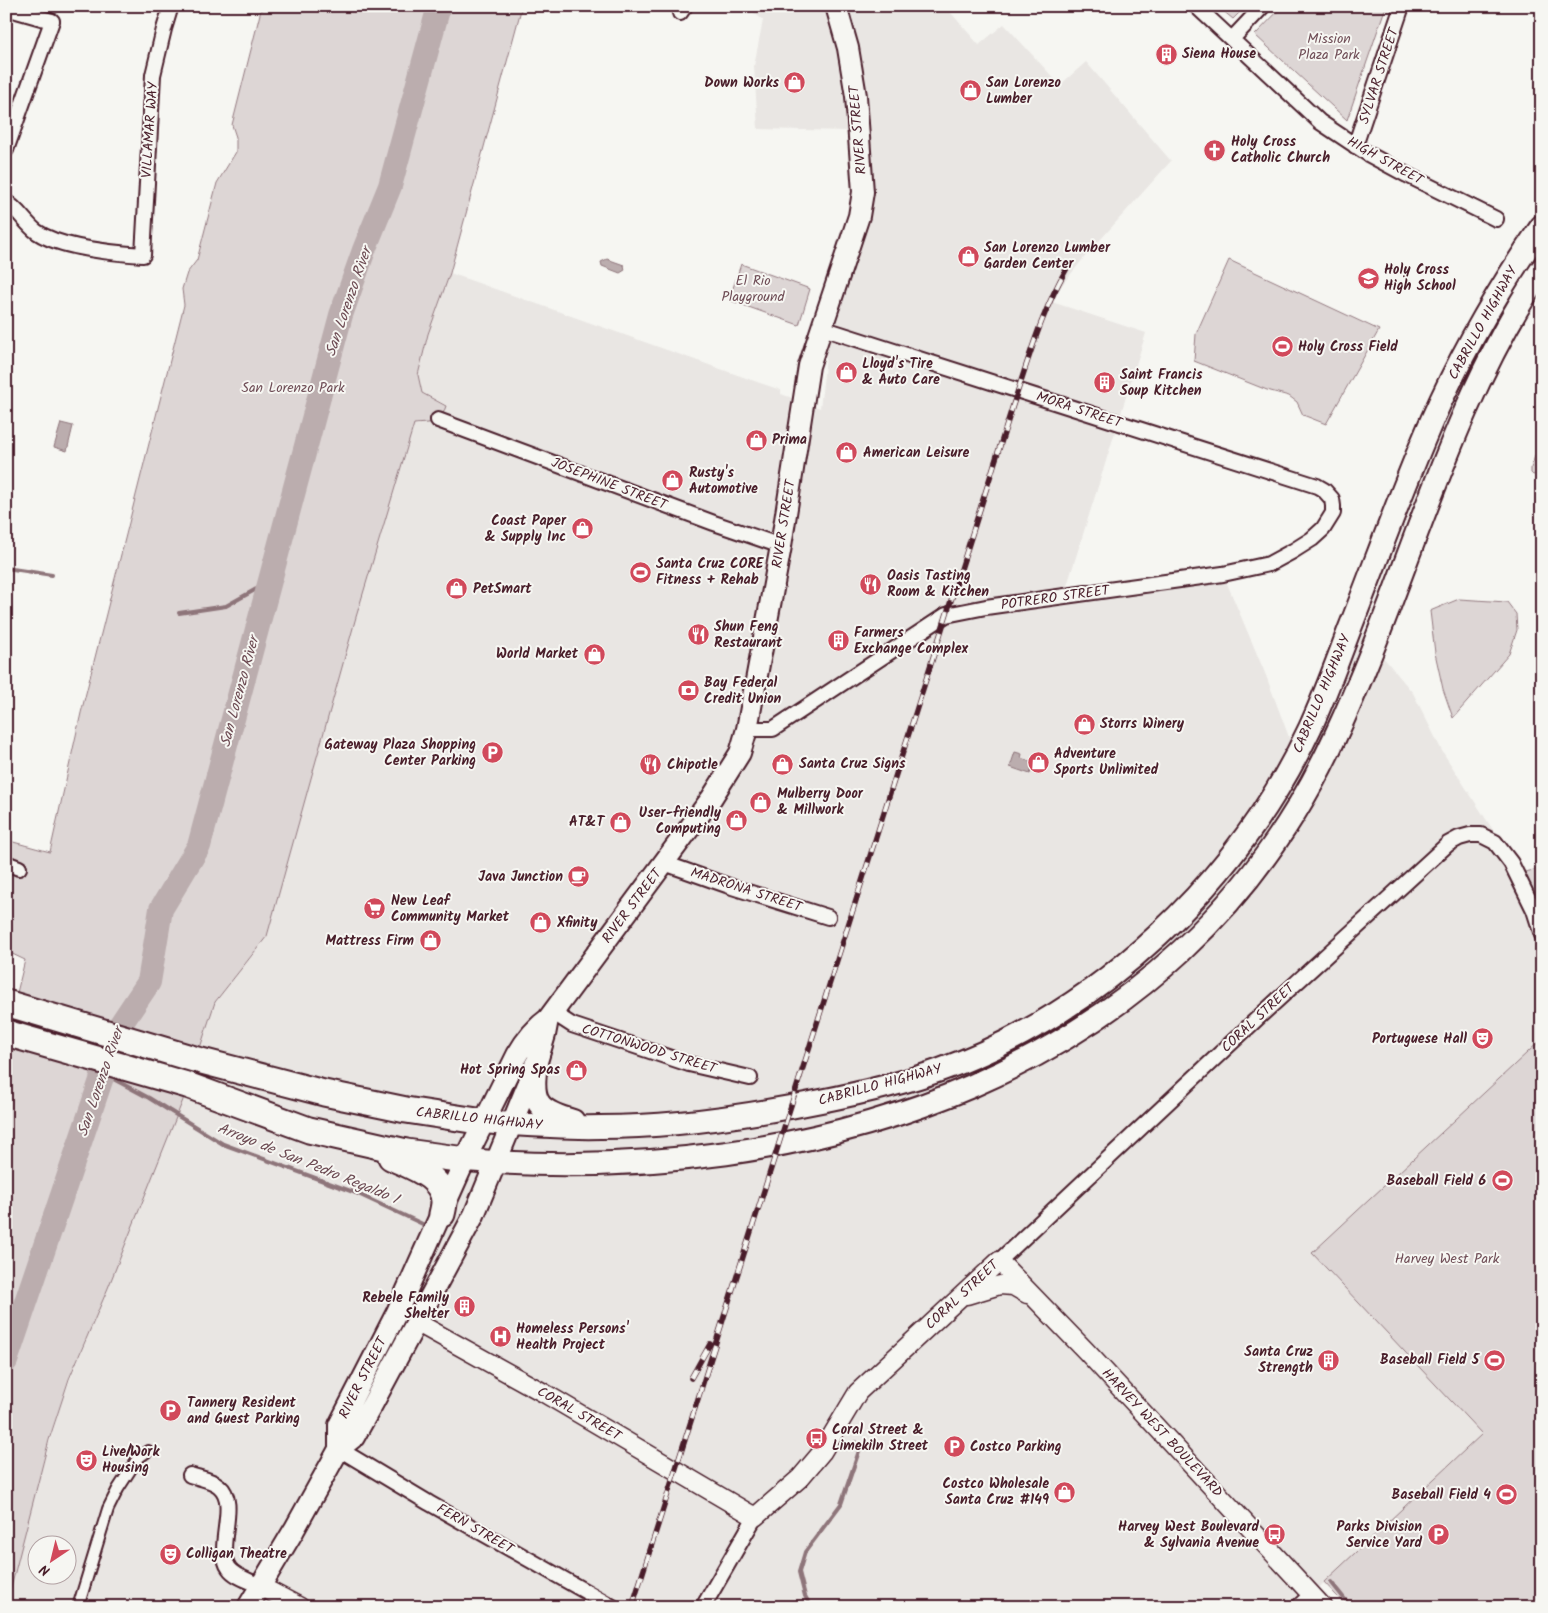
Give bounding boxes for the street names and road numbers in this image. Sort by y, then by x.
street label: SYLVAR STREET [1353,24,1405,127]
street label: VILLAMAR WAY [136,80,164,179]
street label: RIVER STREET [843,83,873,175]
street label: HIGH STREET [1343,131,1428,192]
street label: CABRILLO HIGHWAY [1443,261,1524,384]
street label: MORA STREET [1033,386,1126,435]
street label: JOSEPHINE STREET [548,452,671,517]
street label: RIVER STREET [766,477,802,570]
street label: POTRERO STREET [999,579,1112,617]
street label: CABRILLO HIGHWAY [1287,630,1357,757]
street label: MADRONA STREET [687,862,806,919]
street label: RIVER STREET [596,863,668,948]
street label: CORAL STREET [1216,977,1301,1058]
street label: COTTONWOOD STREET [579,1018,720,1080]
street label: CABRILLO HIGHWAY [816,1058,945,1112]
street label: CABRILLO HIGHWAY [415,1101,544,1137]
street label: CORAL STREET [920,1254,1005,1335]
street label: RIVER STREET [333,1332,394,1423]
street label: HARVEY WEST BOULEVARD [1096,1363,1228,1503]
street label: CORAL STREET [533,1381,626,1448]
street label: FERN STREET [432,1498,519,1561]

